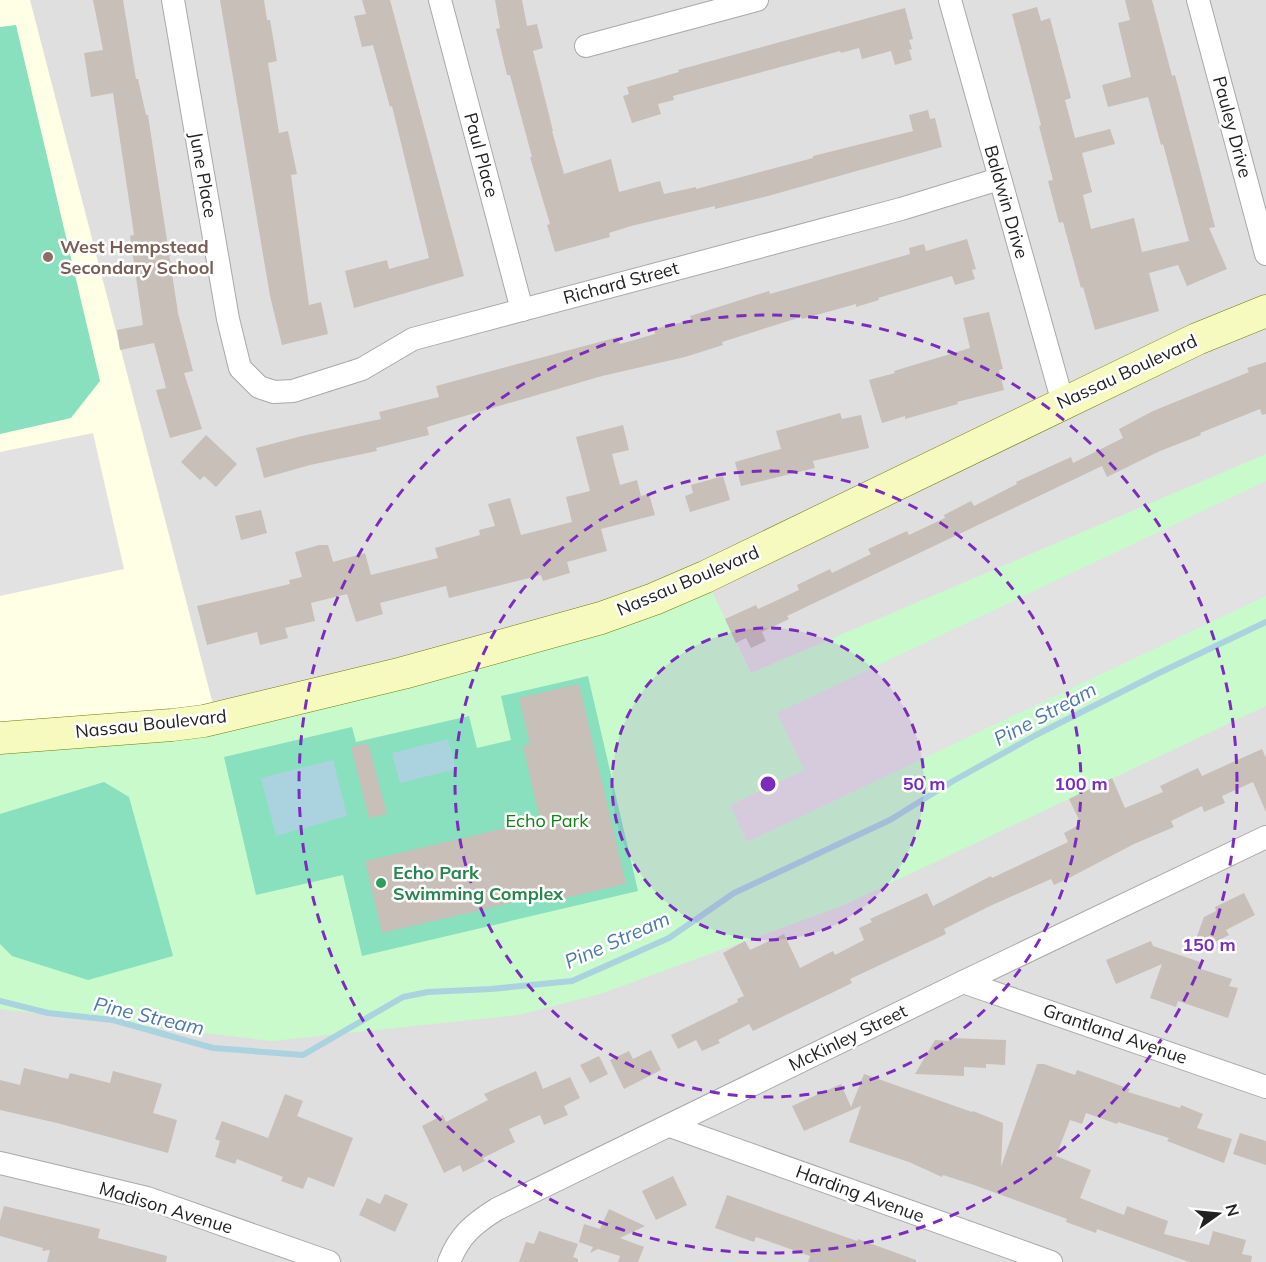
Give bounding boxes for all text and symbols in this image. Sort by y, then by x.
street label: Pauley Drive [1208,74,1257,180]
street label: Paul Place [459,110,504,200]
street label: June Place [185,130,222,220]
street label: Baldwin Drive [979,143,1034,261]
place label: West Hempstead Secondary School [60,235,214,279]
marker: West Hempstead Secondary School [41,250,55,264]
street label: Richard Street [561,256,681,309]
street label: Nassau Boulevard [1053,329,1201,414]
street label: Nassau Boulevard [613,540,762,621]
water label: Pine Stream [989,676,1100,751]
street label: Nassau Boulevard [74,704,228,743]
text: 50 m [903,772,945,795]
text: 100 m [1054,772,1108,795]
centre of rings [758,774,778,794]
park label: Echo Park [506,809,589,832]
place label: Echo Park Swimming Complex [393,861,564,905]
marker: Echo Park Swimming Complex [374,876,388,890]
water label: Pine Stream [560,905,673,974]
text: 150 m [1182,933,1236,956]
water label: Pine Stream [91,991,207,1040]
street label: Grantland Avenue [1040,998,1190,1069]
street label: McKinley Street [785,999,911,1076]
street label: Harding Avenue [793,1160,927,1227]
street label: Madison Avenue [97,1176,236,1239]
north arrow [1188,1184,1248,1244]
text: N [1221,1202,1244,1219]

